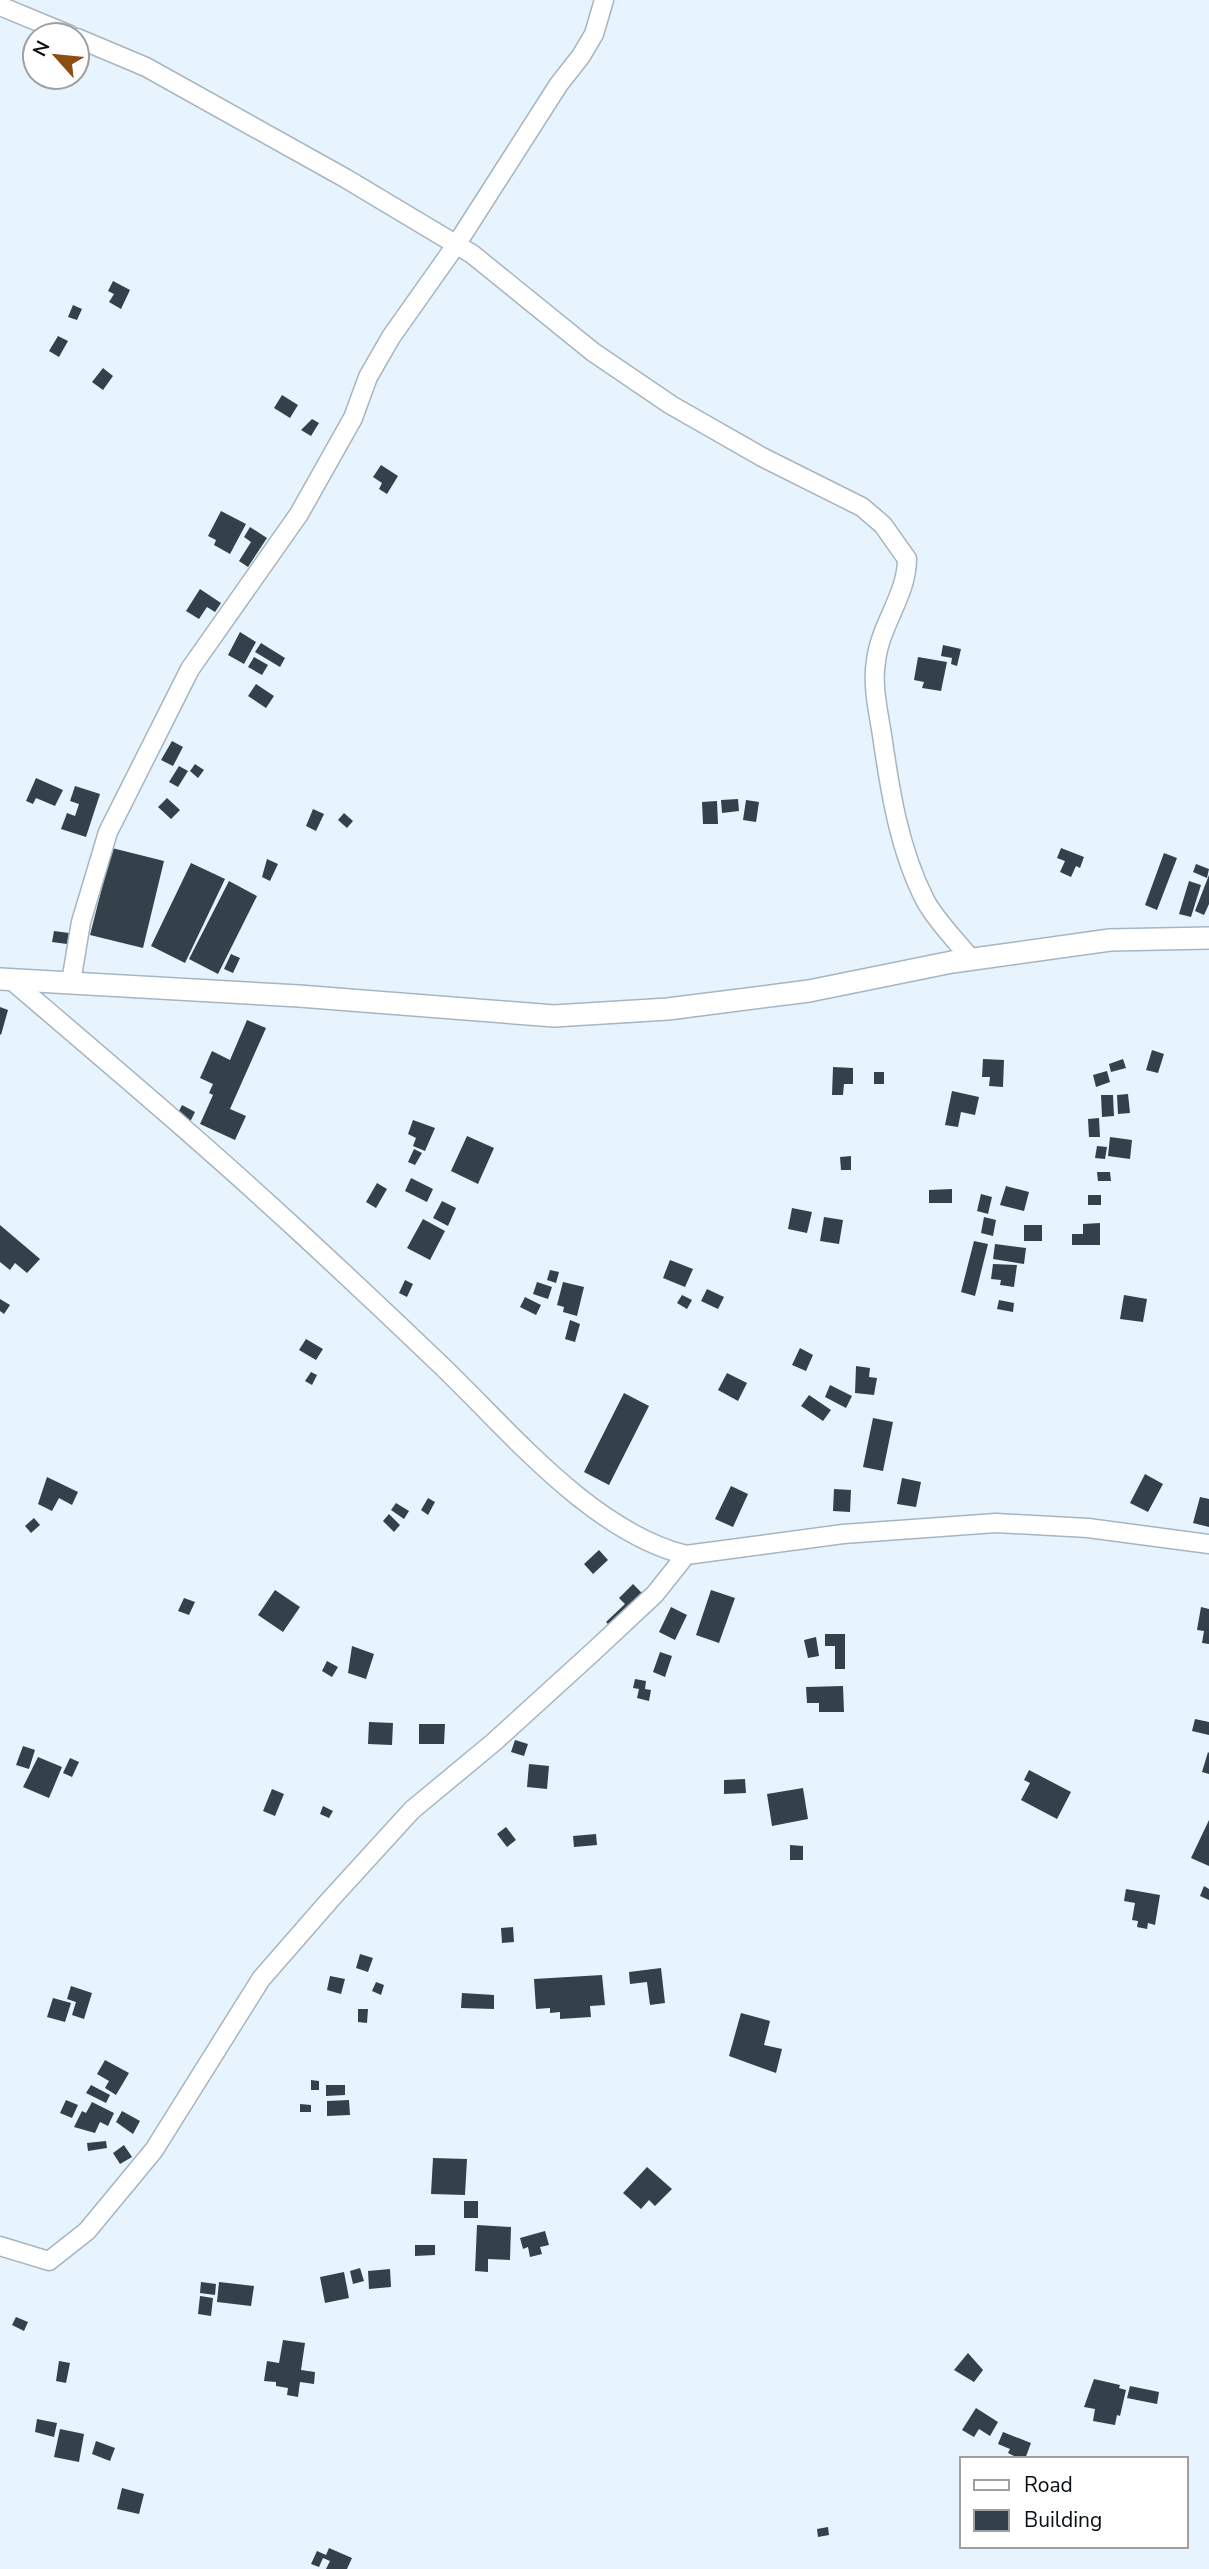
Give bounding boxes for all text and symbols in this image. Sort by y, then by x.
north arrow [21,21,91,91]
text: N [27,36,57,61]
legend [960,2457,1188,2548]
text: Road [1024,2471,1073,2499]
text: Building [1024,2506,1102,2534]

